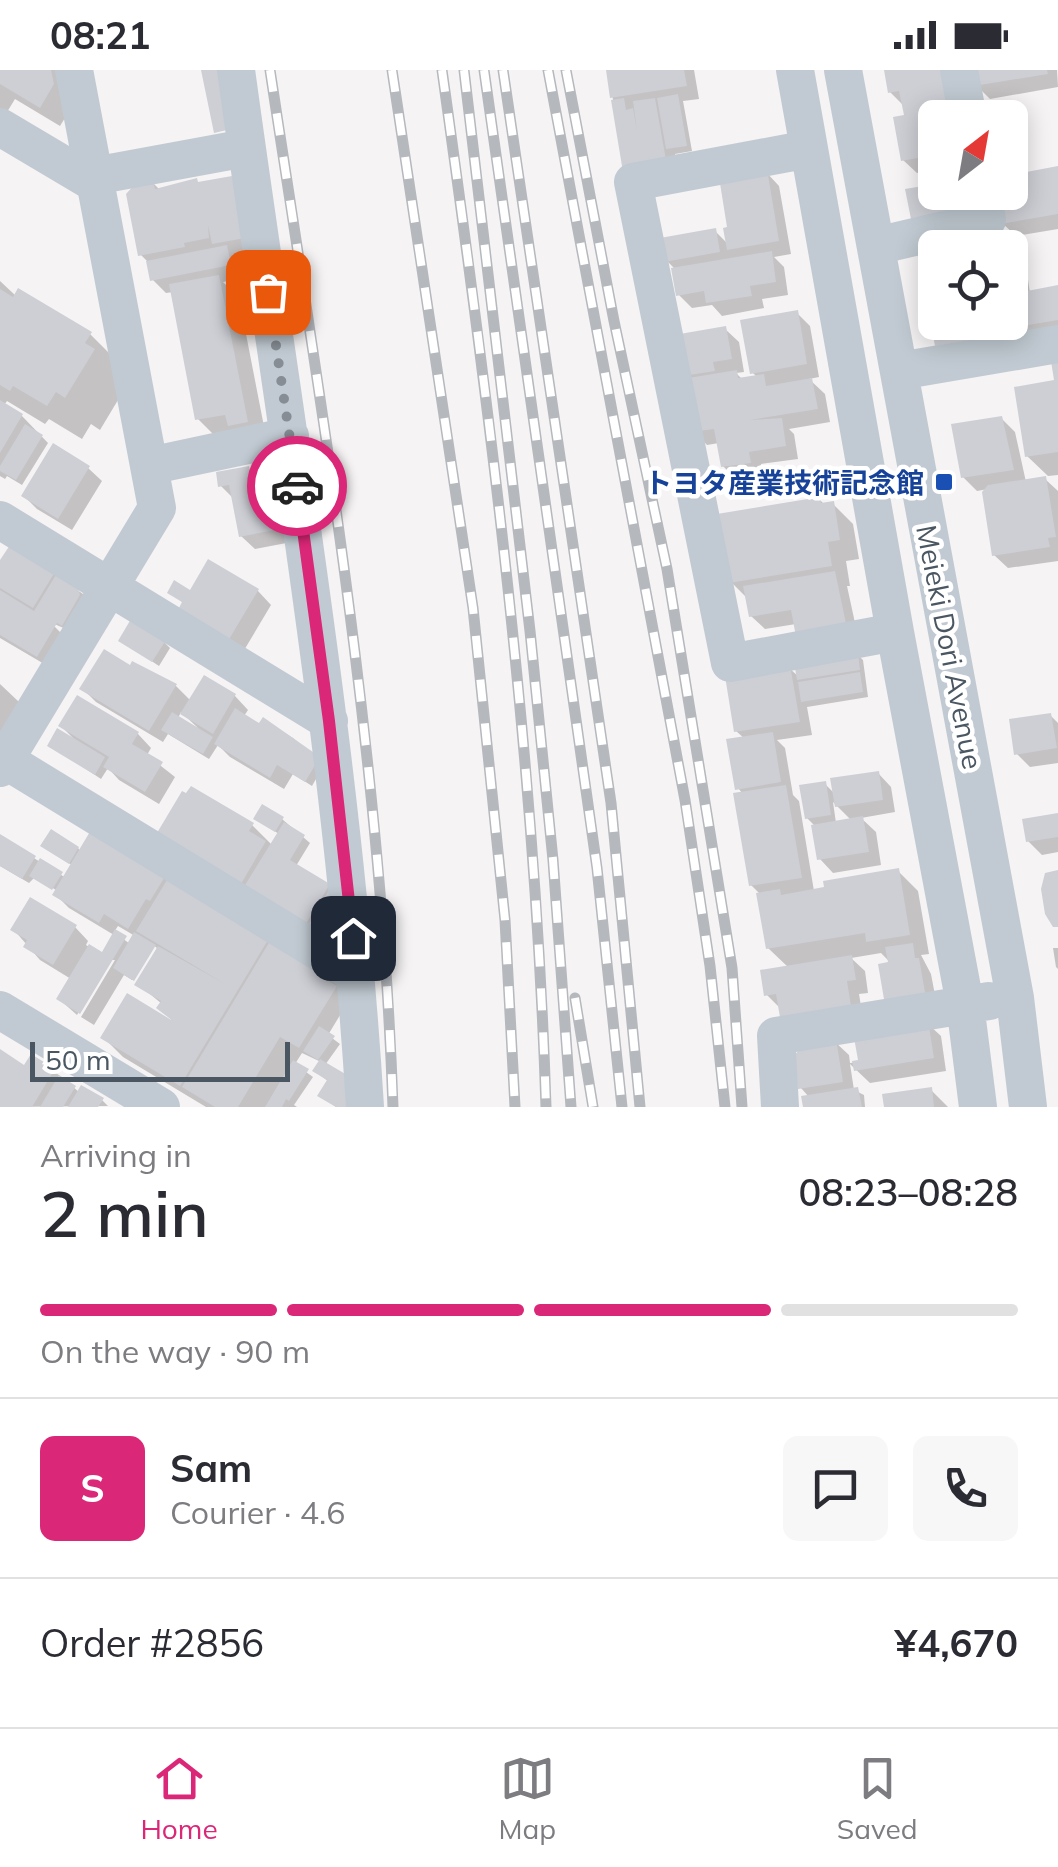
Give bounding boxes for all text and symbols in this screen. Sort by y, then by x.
text: 08:21 [50,11,151,59]
north arrow [918,100,1028,210]
map controls [918,100,1028,340]
button: locate [918,230,1028,340]
pin [226,250,311,335]
icon: bag [241,265,296,320]
courier [247,436,347,536]
icon: car [270,459,325,514]
place label: トヨタ産業技術記念館 [644,465,924,500]
marker: トヨタ産業技術記念館 [933,471,955,493]
street label: Meieki Dori Avenue [909,522,991,772]
pin [311,896,396,981]
icon: home [326,911,381,966]
scale bar [30,1037,290,1081]
text: 50 m [45,1042,111,1077]
text: Arriving in [40,1135,192,1175]
text: 08:23–08:28 [798,1168,1018,1216]
text: 2 min [40,1172,209,1253]
text: On the way · 90 m [40,1331,310,1371]
button: chat [783,1436,888,1541]
button: phone [913,1436,1018,1541]
text: Sam [170,1444,252,1492]
text: S [80,1464,105,1512]
text: Courier · 4.6 [170,1492,346,1532]
text: Order #2856 [40,1619,264,1667]
text: ¥4,670 [895,1619,1018,1667]
tab: Home [140,1751,218,1846]
tab: Map [498,1751,556,1846]
tab: Saved [837,1751,918,1846]

